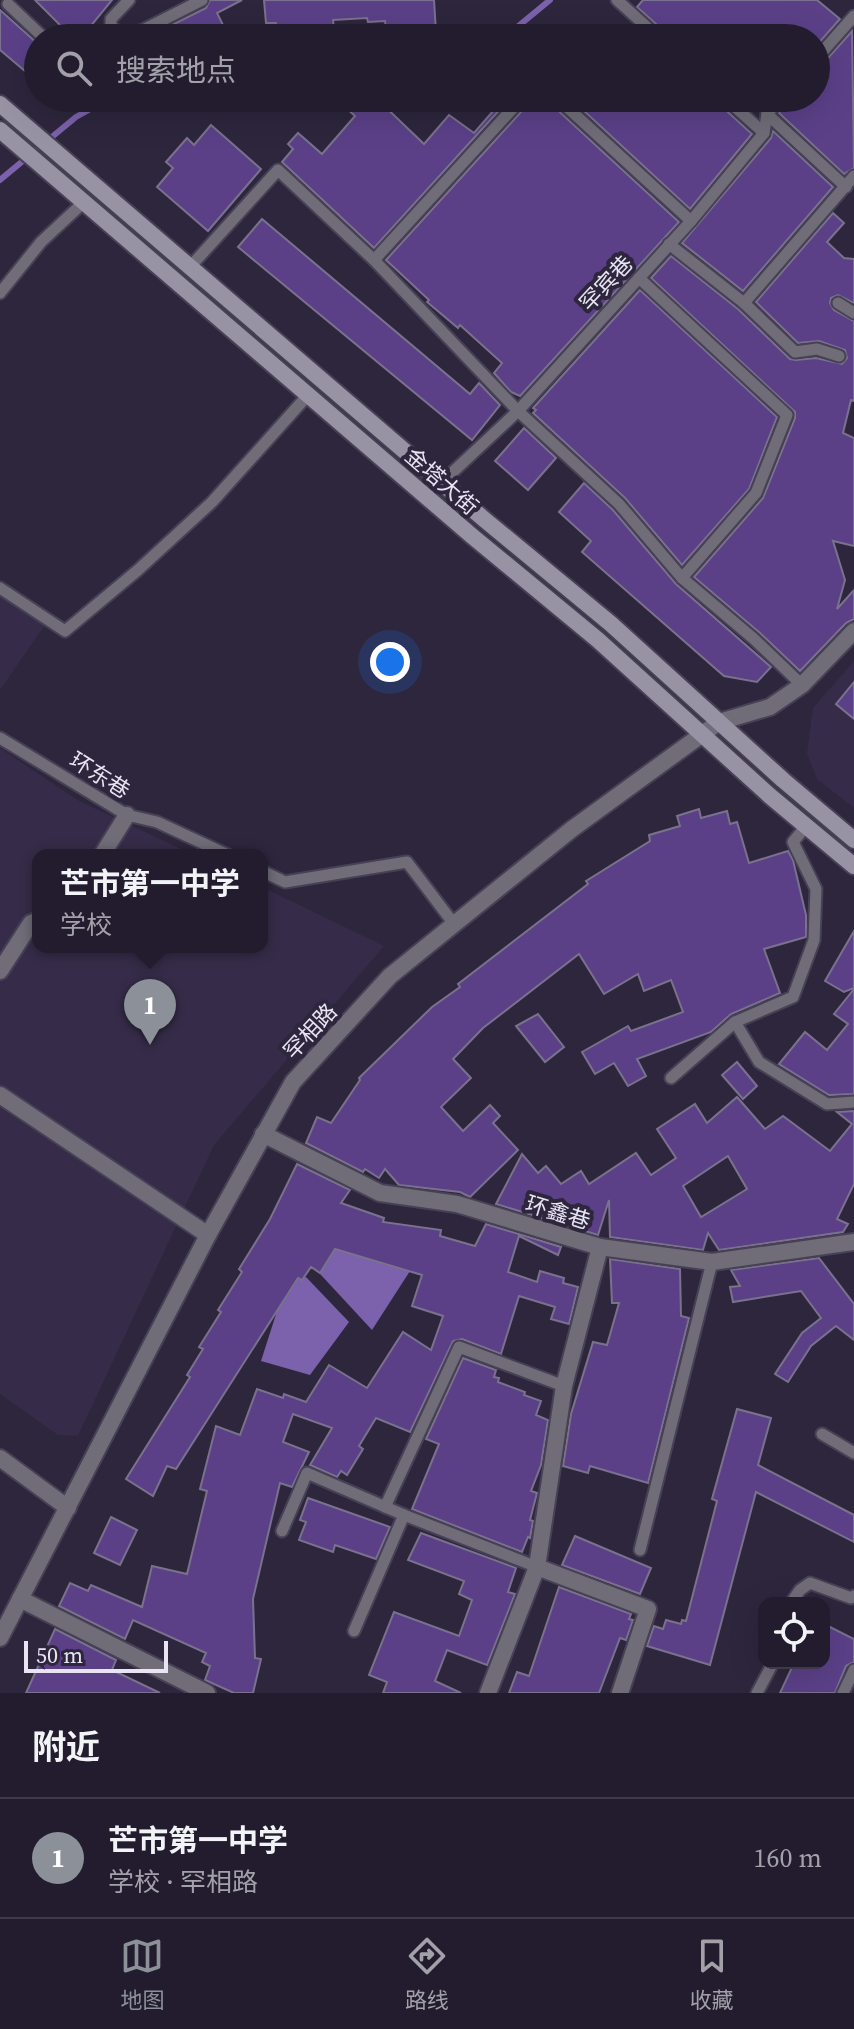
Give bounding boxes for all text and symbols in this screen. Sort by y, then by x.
search box [24,24,830,112]
icon: search [52,46,96,90]
text: 搜索地点 [116,50,236,91]
street label: 罕宾巷 [573,249,639,317]
street label: 金塔大街 [399,441,485,521]
your location [370,642,410,682]
street label: 环东巷 [64,745,136,805]
popup [32,849,268,953]
text: 芒市第一中学 [60,863,240,904]
text: 学校 [60,907,112,943]
pin: 1 [124,979,176,1045]
street label: 罕相路 [277,997,343,1065]
street label: 环鑫巷 [522,1188,594,1236]
map controls [758,1597,830,1669]
button: locate [758,1597,830,1669]
scale bar [24,1637,168,1673]
text: 50 m [36,1640,83,1670]
text: 附近 [32,1724,100,1770]
text: 芒市第一中学 [108,1820,288,1861]
text: 1 [51,1840,65,1876]
text: 160 m [754,1840,822,1876]
text: 学校 · 罕相路 [108,1864,258,1900]
tab: 地图 [120,1934,164,2015]
tab: 路线 [405,1934,449,2015]
tab: 收藏 [690,1934,734,2015]

